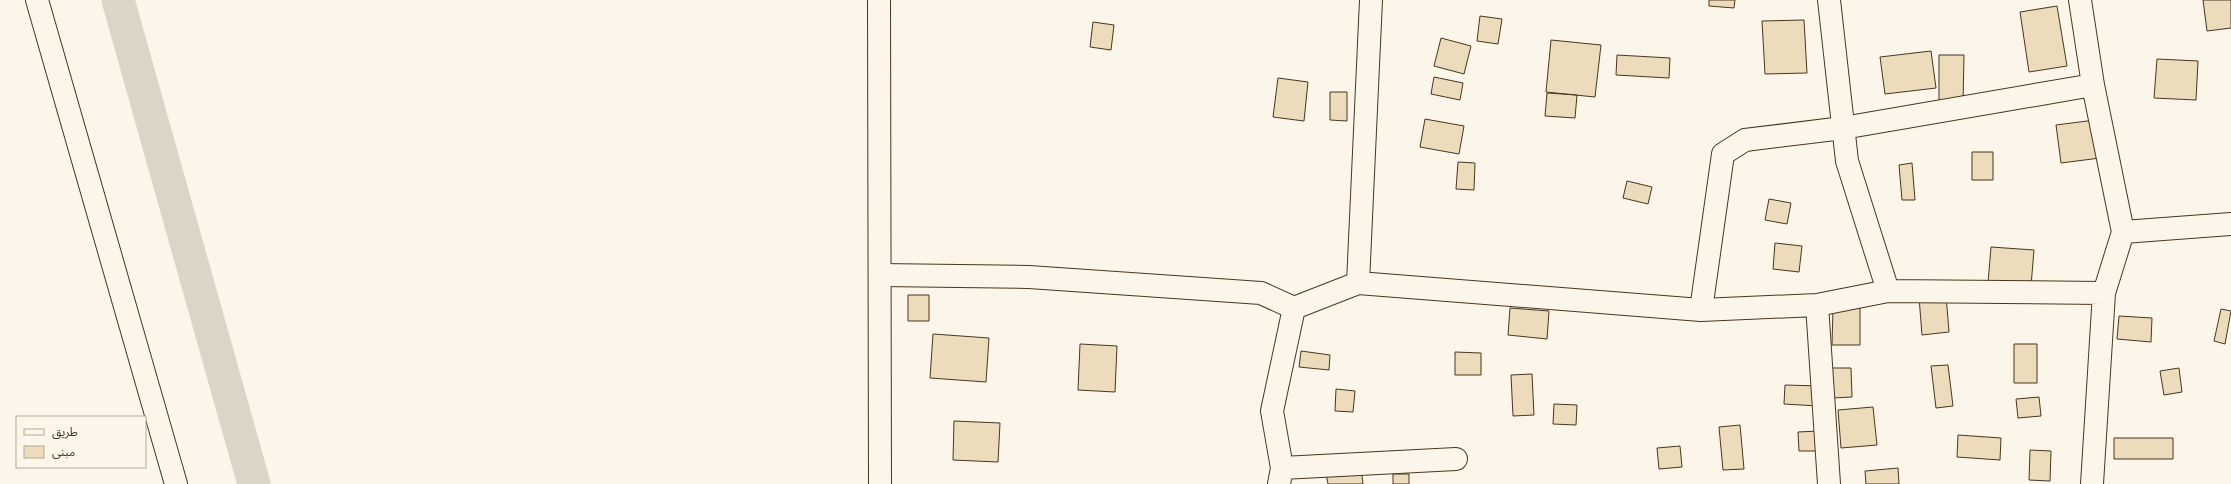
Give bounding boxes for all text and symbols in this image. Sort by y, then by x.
legend [16,416,146,468]
text: طريق [52,424,78,440]
text: مبنى [52,444,75,459]

